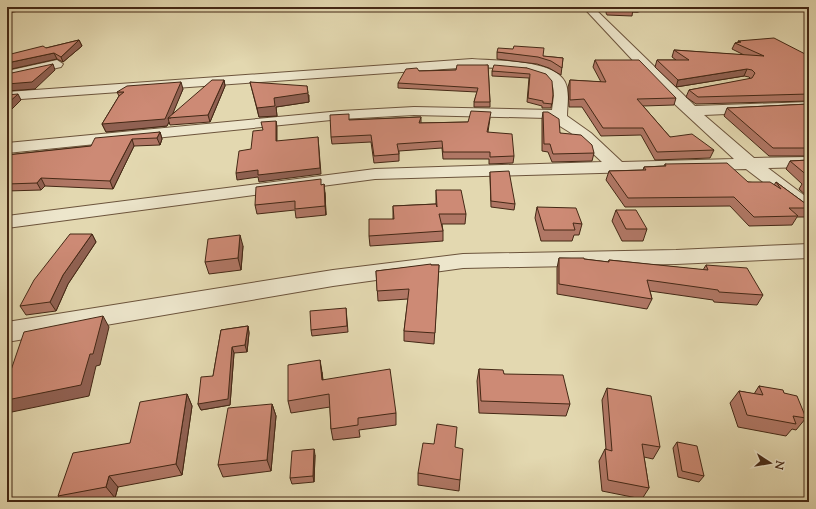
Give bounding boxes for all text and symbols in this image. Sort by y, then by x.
north arrow [750,443,790,483]
text: N [770,458,788,471]

